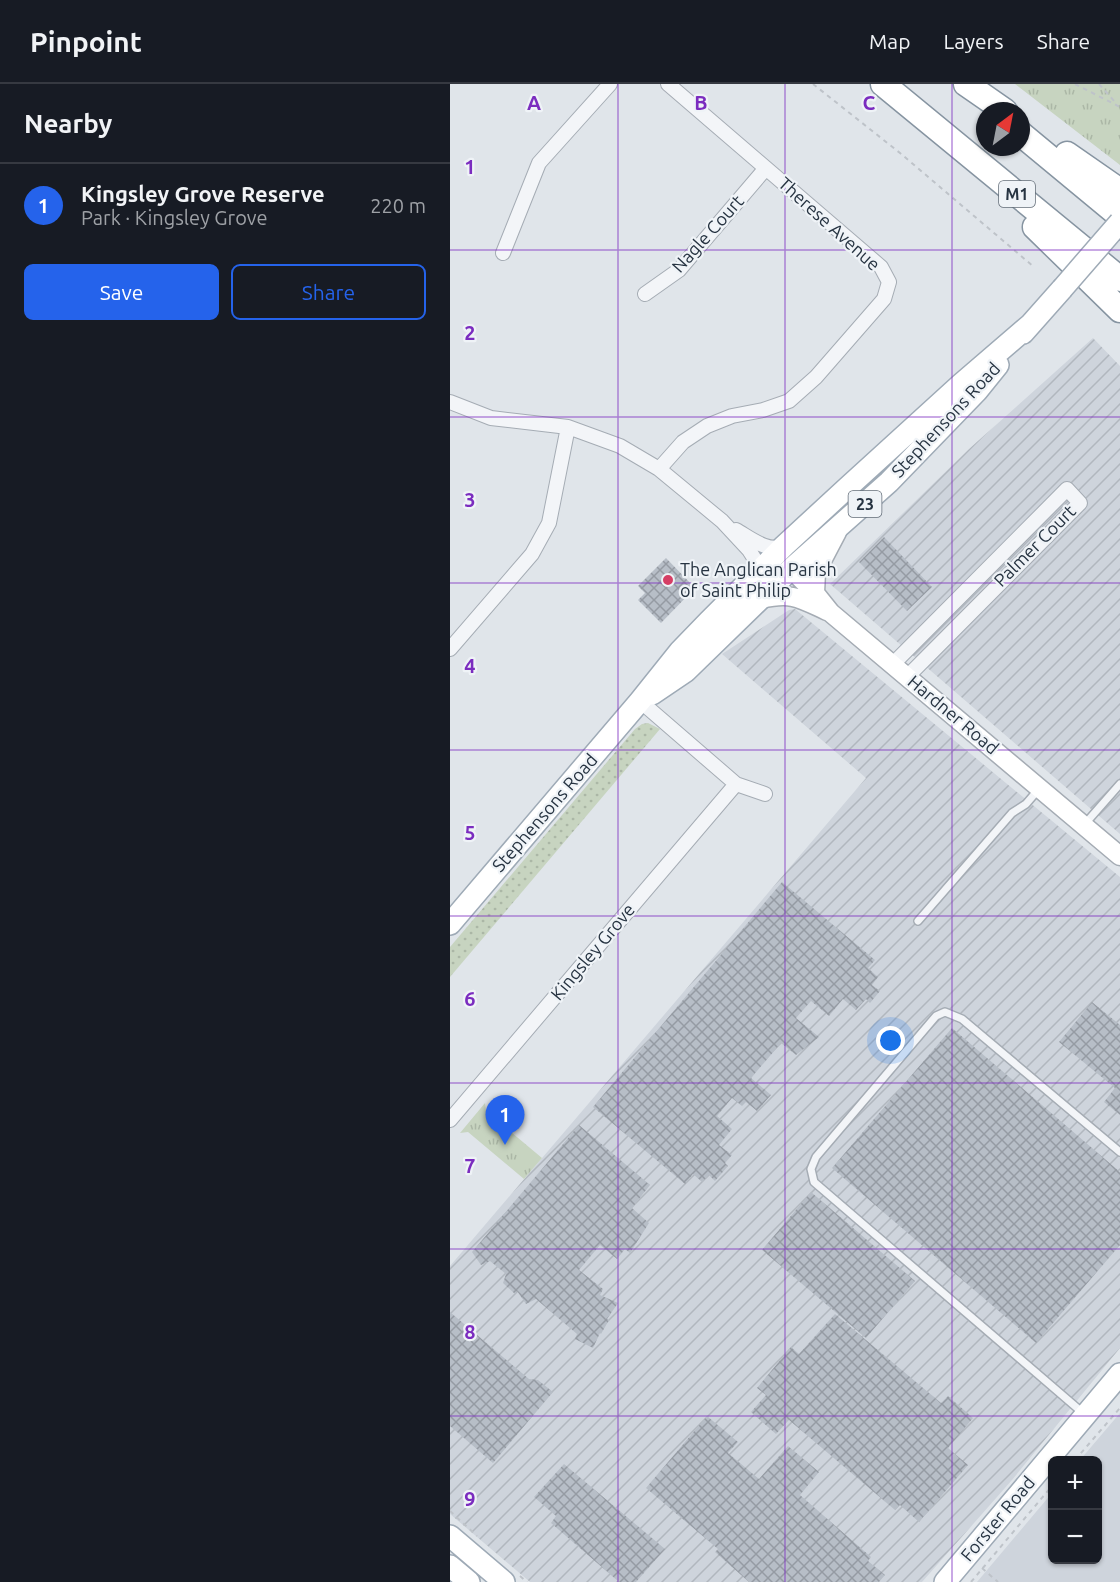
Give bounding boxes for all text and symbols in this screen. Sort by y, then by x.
text: Pinpoint [30,26,142,57]
text: Map [869,29,910,53]
text: Layers [943,29,1004,53]
text: Share [1037,29,1090,53]
text: A [527,91,541,114]
text: B [694,91,708,114]
text: C [863,91,876,114]
north arrow [976,102,1030,156]
text: Nearby [24,109,112,138]
text: 1 [464,155,476,178]
street label: Therese Avenue [775,173,884,274]
text: Kingsley Grove Reserve [81,181,325,206]
road number: M1 [999,181,1035,207]
street label: Nagle Court [667,191,747,276]
text: 1 [38,194,49,217]
text: 220 m [370,194,426,217]
text: Park · Kingsley Grove [81,206,268,229]
button: Save [24,264,219,320]
button: Share [231,264,426,320]
text: 2 [464,321,476,344]
street label: Stephensons Road [887,358,1004,481]
text: 3 [464,488,476,511]
road number: 23 [848,491,882,517]
street label: Palmer Court [989,500,1079,590]
place label: The Anglican Parish of Saint Philip [680,559,837,600]
marker: The Anglican Parish of Saint Philip [661,573,675,587]
text: 4 [464,654,476,677]
street label: Hardner Road [904,671,1003,758]
street label: Stephensons Road [488,749,601,875]
text: 5 [464,821,476,844]
street label: Kingsley Grove [546,899,638,1004]
text: 6 [464,987,476,1010]
your location [876,1026,905,1055]
pin: 1 [486,1096,524,1145]
text: 7 [464,1154,476,1177]
text: 8 [464,1320,476,1343]
map controls [1048,1456,1102,1564]
button: + [1048,1456,1102,1510]
street label: Forster Road [956,1472,1038,1565]
text: 9 [464,1487,476,1510]
button: − [1048,1510,1102,1564]

